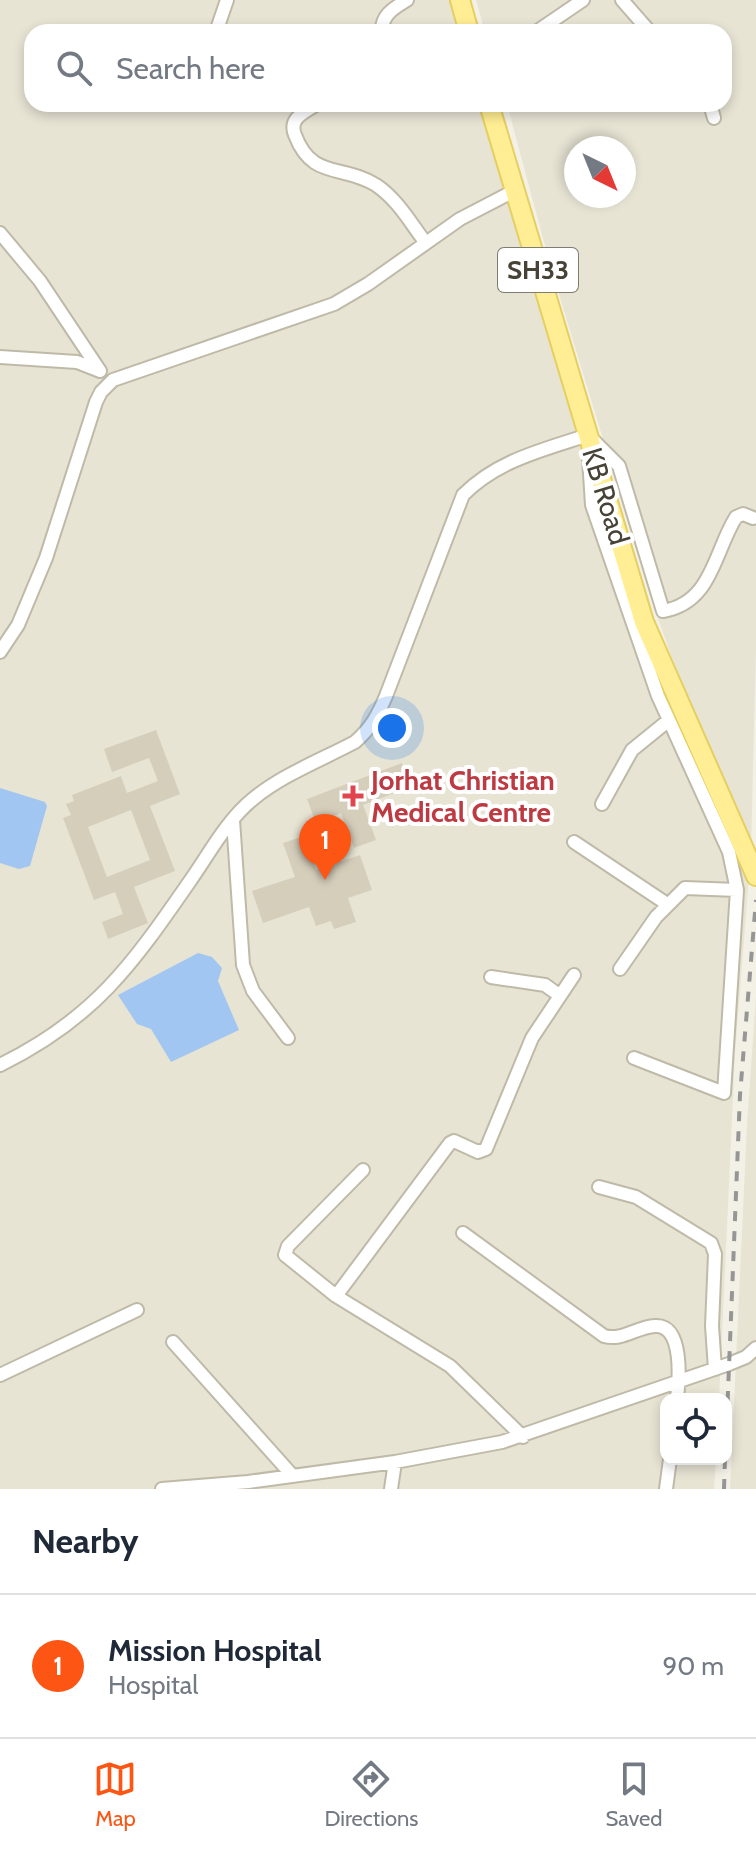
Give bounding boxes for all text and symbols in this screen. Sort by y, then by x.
search box [24,24,732,112]
icon: search [52,46,96,90]
text: Search here [116,50,265,87]
north arrow [564,136,636,208]
road number: SH33 [498,248,578,292]
street label: KB Road [575,443,637,549]
your location [372,708,412,748]
place label: Jorhat Christian Medical Centre [370,763,555,829]
marker: Jorhat Christian Medical Centre [342,785,364,807]
pin: 1 [299,814,351,880]
map controls [660,1393,732,1465]
button: locate [660,1393,732,1465]
text: Nearby [32,1520,139,1562]
text: Mission Hospital [108,1632,322,1669]
text: 1 [53,1650,63,1682]
text: 90 m [662,1650,724,1682]
text: Hospital [108,1669,198,1701]
tab: Map [93,1757,137,1832]
tab: Directions [324,1757,418,1832]
tab: Saved [605,1757,663,1832]

